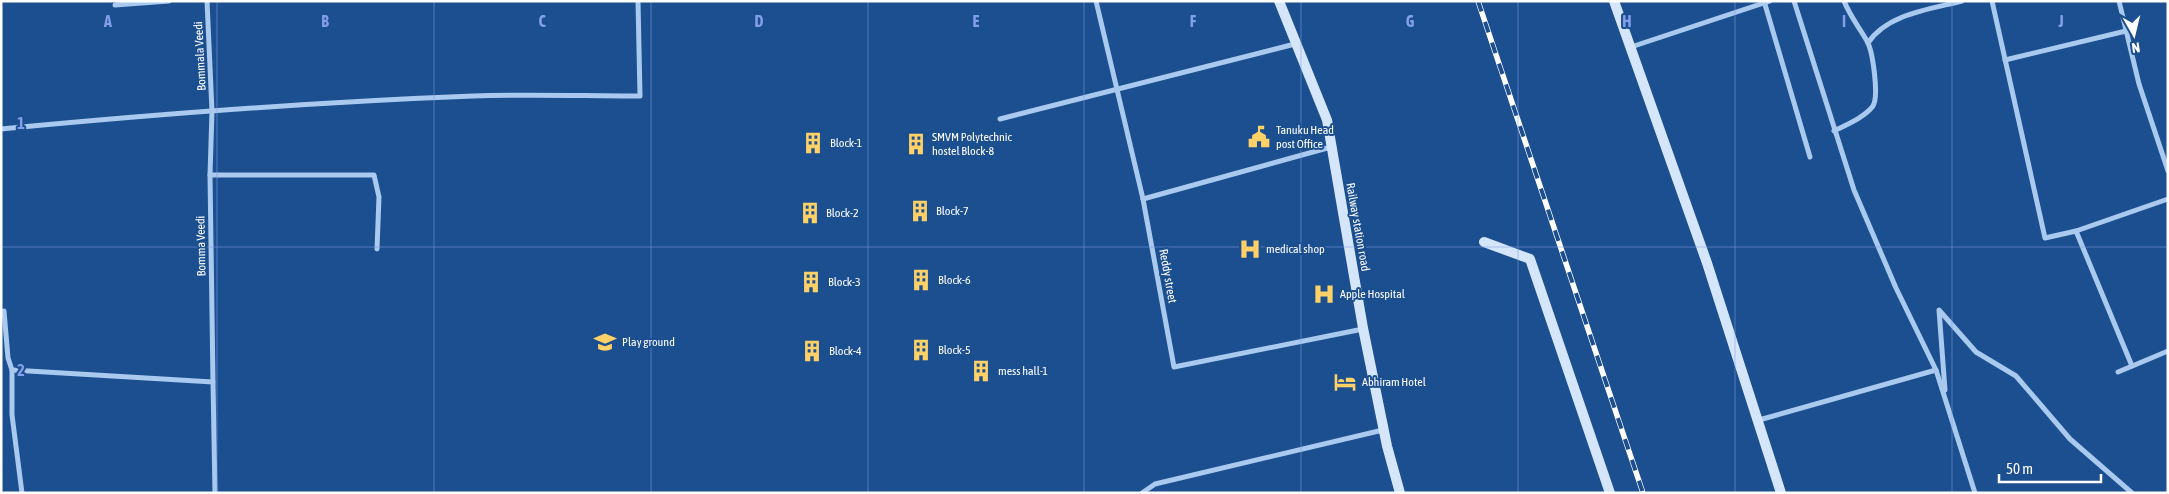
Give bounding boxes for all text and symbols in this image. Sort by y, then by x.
north arrow [2109,10,2159,60]
text: A [103,12,112,30]
text: B [321,12,329,30]
text: C [538,12,546,30]
text: D [755,12,764,30]
text: E [973,12,980,30]
text: F [1190,12,1197,30]
text: G [1406,12,1415,30]
text: H [1622,12,1632,30]
text: I [1842,12,1846,30]
text: J [2057,12,2064,30]
street label: Bommala Veedi [191,21,209,91]
text: N [2131,39,2141,56]
text: 1 [17,114,25,132]
place label: Tanuku Head post Office [1276,123,1334,151]
public building icon: Tanuku Head post Office [1246,124,1272,150]
building icon: Block-1 [800,130,826,156]
place label: SMVM Polytechnic hostel Block-8 [932,130,1013,158]
building icon: SMVM Polytechnic hostel Block-8 [903,131,929,157]
place label: Block-1 [830,136,863,150]
street label: Railway station road [1343,182,1373,272]
building icon: Block-7 [907,198,933,224]
building icon: Block-2 [797,200,823,226]
place label: Block-7 [936,204,969,218]
place label: Block-2 [826,206,859,220]
street label: Bomma Veedi [193,216,209,276]
hospital icon: medical shop [1237,236,1263,262]
place label: medical shop [1266,242,1325,256]
street label: Reddy street [1156,248,1180,305]
building icon: Block-6 [908,267,934,293]
building icon: Block-3 [798,269,824,295]
place label: Block-6 [938,273,971,287]
place label: Block-3 [828,275,861,289]
hospital icon: Apple Hospital [1311,281,1337,307]
place label: Apple Hospital [1340,287,1406,301]
school or university icon: Play ground [592,329,618,355]
place label: Play ground [622,335,675,349]
building icon: Block-5 [908,337,934,363]
building icon: Block-4 [799,338,825,364]
place label: Block-5 [938,343,971,357]
place label: Block-4 [829,344,862,358]
building icon: mess hall-1 [968,358,994,384]
text: 2 [17,361,25,379]
place label: mess hall-1 [998,364,1048,378]
hotel icon: Abhiram Hotel [1332,369,1358,395]
place label: Abhiram Hotel [1362,375,1427,389]
scale bar [1999,452,2102,484]
text: 50 m [2006,460,2033,477]

